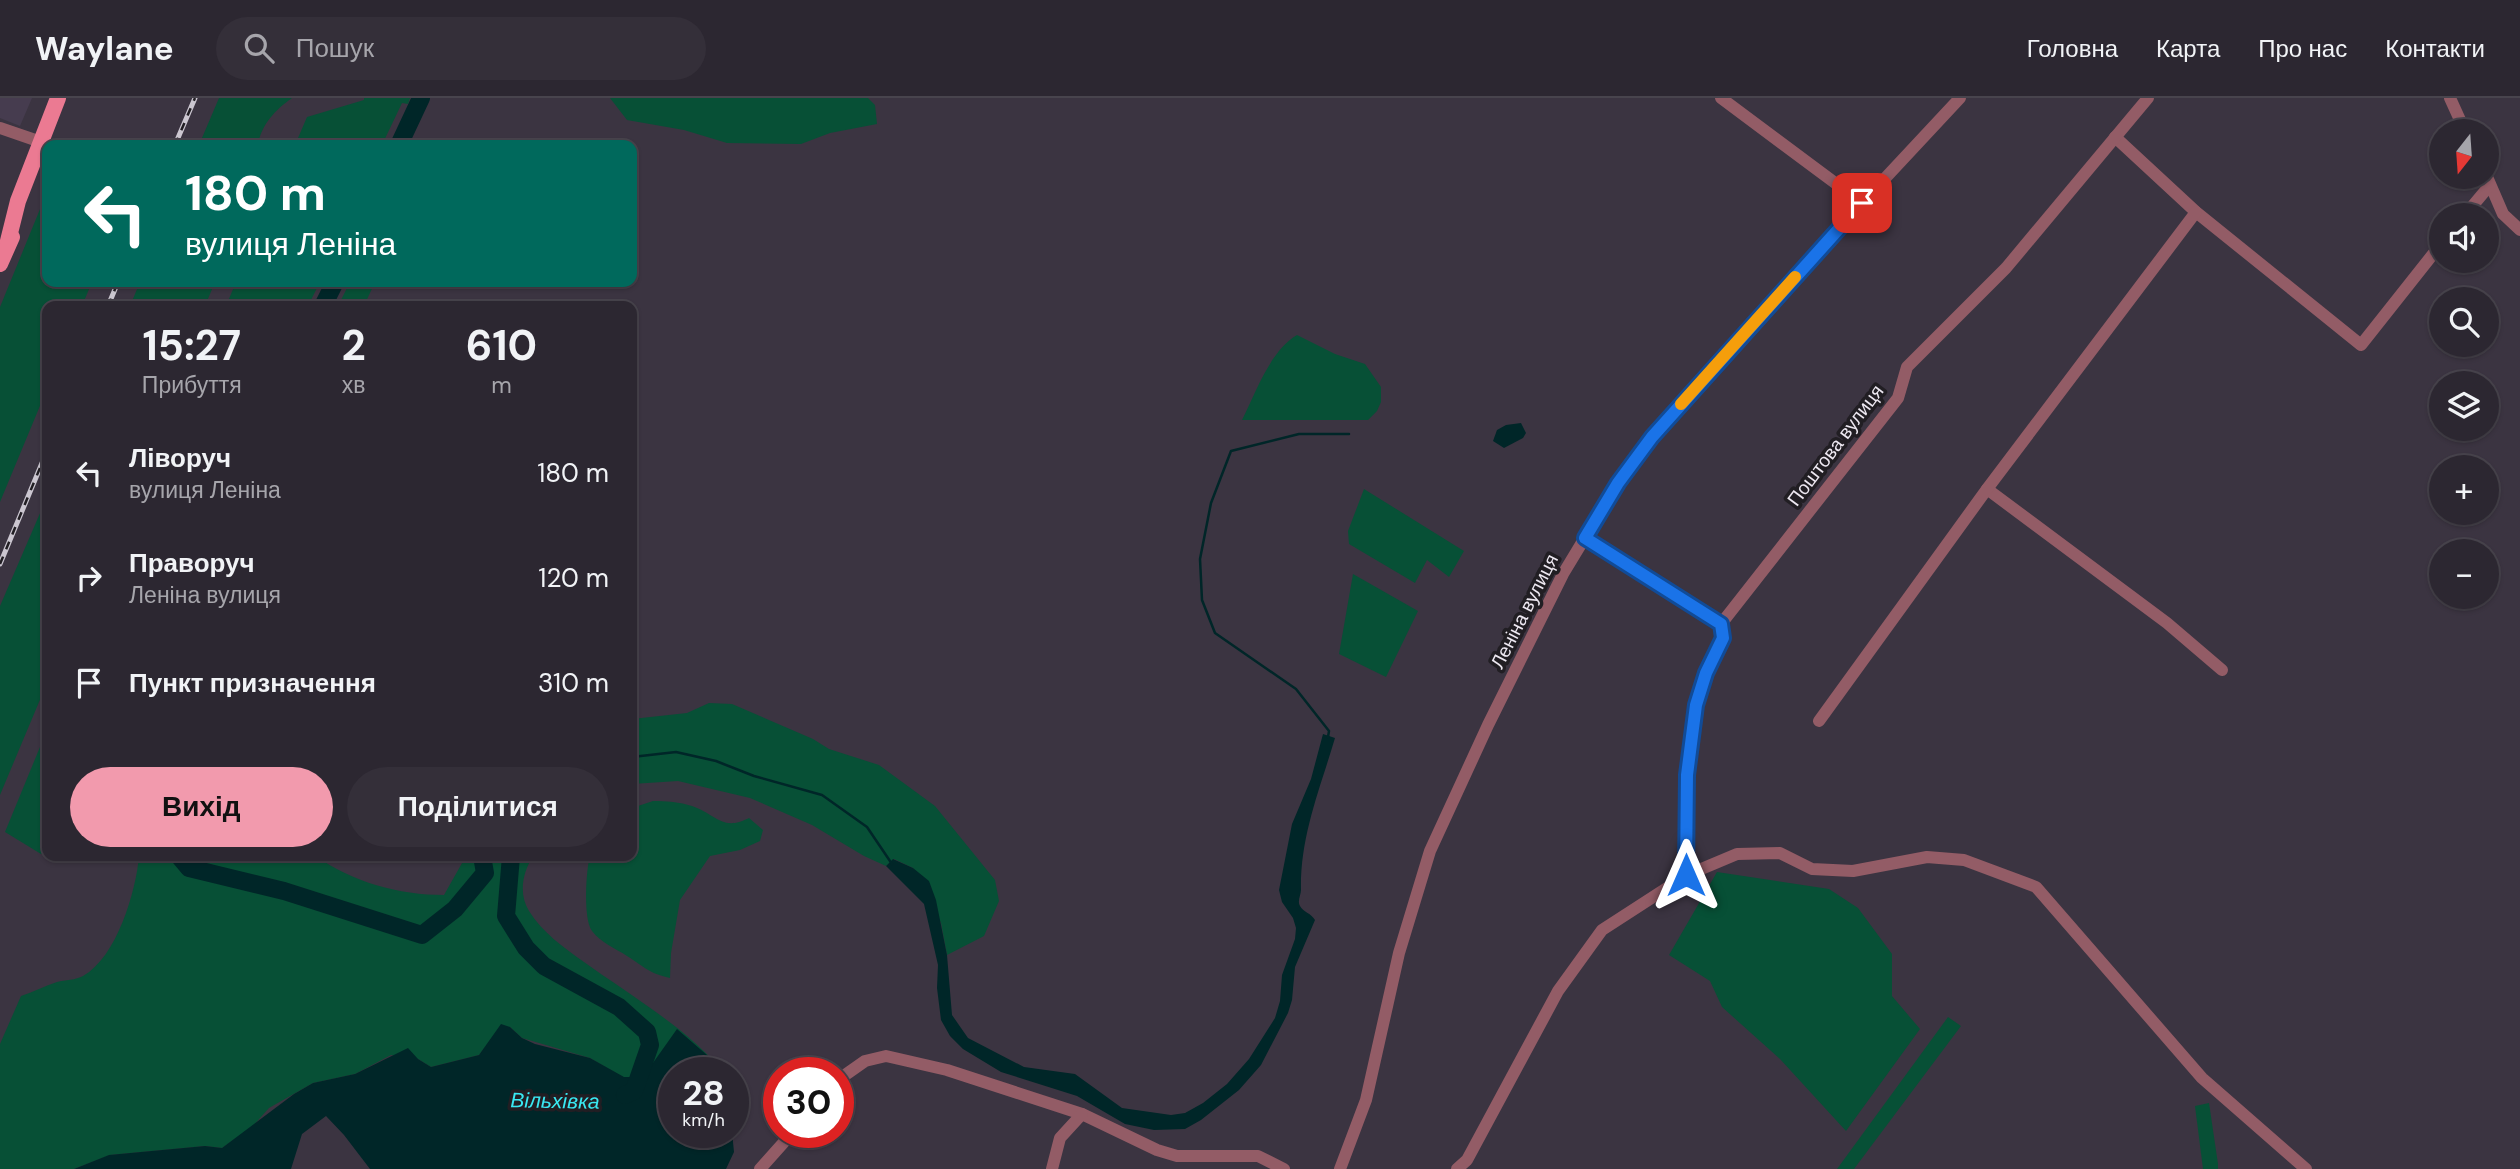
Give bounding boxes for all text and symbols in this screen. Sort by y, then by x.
search box [216,17,706,80]
text: Waylane [35,27,174,70]
icon: search [240,29,278,67]
text: Пошук [296,31,374,65]
text: Головна [2027,33,2118,64]
text: Карта [2156,33,2220,64]
text: Про нас [2258,33,2347,64]
text: Контакти [2385,33,2485,64]
north arrow [2429,119,2499,189]
map controls [2429,119,2499,609]
text: 180 m [185,161,326,225]
icon: left [70,168,161,259]
pin [1832,173,1892,233]
icon: arrive [1843,184,1881,222]
button: sound [2429,203,2499,273]
text: вулиця Леніна [185,223,396,265]
button: search [2429,287,2499,357]
text: 15:27 [142,318,241,373]
text: 2 [342,318,366,373]
text: 610 [466,318,537,373]
text: Прибуття [142,370,242,400]
text: хв [342,370,366,400]
text: m [491,370,512,400]
button: layers [2429,371,2499,441]
street label: Поштова вулиця [1782,380,1889,511]
text: Ліворуч [129,441,231,475]
icon: left [70,454,108,492]
button: + [2429,455,2499,525]
text: 180 m [537,456,609,490]
text: вулиця Леніна [129,475,281,505]
button: − [2429,539,2499,609]
text: Праворуч [129,546,255,580]
street label: Леніна вулиця [1485,550,1564,673]
icon: right [70,559,108,597]
text: 120 m [538,561,609,595]
text: Леніна вулиця [129,580,281,610]
icon: arrive [70,664,108,702]
text: Пункт призначення [129,666,376,700]
text: 310 m [538,666,609,700]
button: Вихід [70,767,333,847]
button: Поділитися [347,767,609,847]
position arrow [1649,838,1723,912]
speed limit sign: 30 [763,1057,854,1148]
text: 28 [682,1070,725,1116]
water label: Вільхівка [510,1086,600,1116]
text: km/h [682,1108,725,1132]

